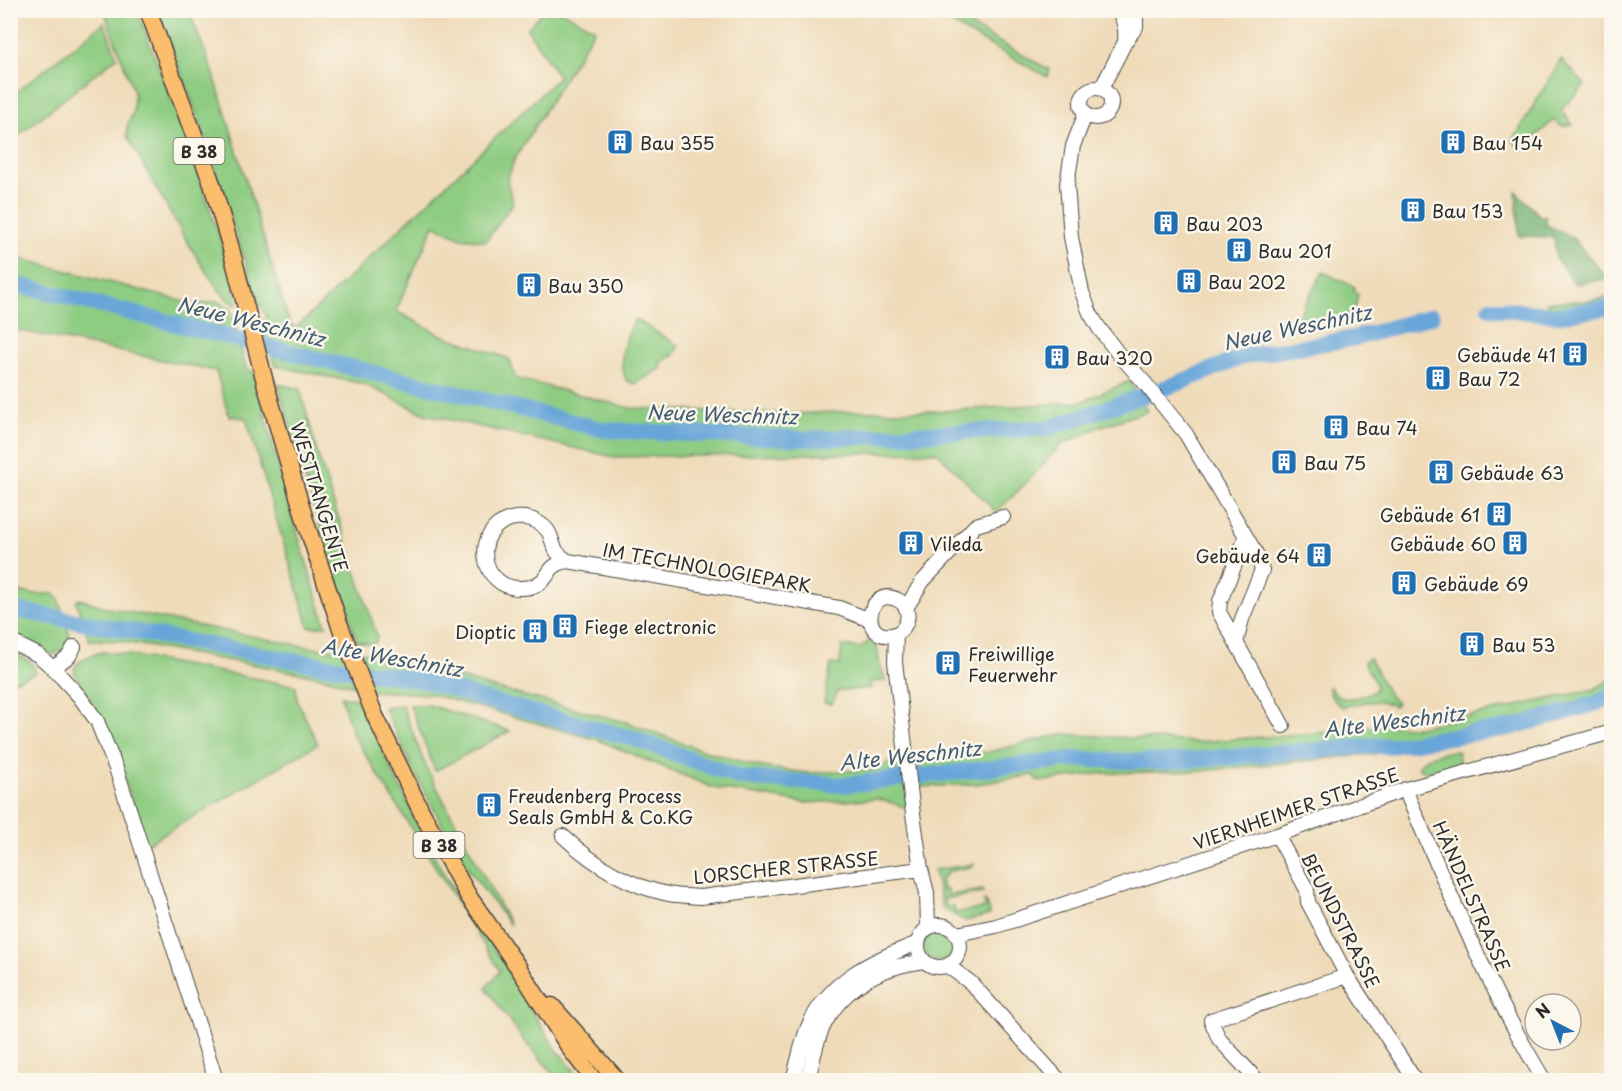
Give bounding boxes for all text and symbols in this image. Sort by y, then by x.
building icon: Bau 355 [605,127,635,157]
building icon: Bau 154 [1438,127,1468,157]
place label: Bau 355 [640,129,715,156]
place label: Bau 154 [1472,129,1543,156]
road number: B 38 [174,138,224,164]
building icon: Bau 153 [1398,195,1428,225]
place label: Bau 153 [1432,197,1503,224]
building icon: Bau 203 [1151,208,1181,238]
place label: Bau 203 [1186,210,1263,237]
building icon: Bau 201 [1224,235,1254,265]
place label: Bau 201 [1258,237,1332,264]
building icon: Bau 202 [1174,266,1204,296]
place label: Bau 202 [1208,268,1286,295]
building icon: Bau 350 [514,270,544,300]
place label: Bau 350 [548,272,624,299]
water label: Neue Weschnitz [174,288,330,354]
water label: Neue Weschnitz [1220,296,1376,357]
building icon: Gebäude 41 [1560,339,1590,369]
place label: Gebäude 41 [1457,341,1556,368]
building icon: Bau 320 [1042,342,1072,372]
place label: Bau 320 [1076,344,1153,371]
building icon: Bau 72 [1423,363,1453,393]
place label: Bau 72 [1458,365,1520,392]
water label: Neue Weschnitz [646,396,800,432]
building icon: Bau 74 [1321,412,1351,442]
place label: Bau 74 [1356,414,1418,441]
street label: WESTTANGENTE [284,419,356,575]
building icon: Bau 75 [1269,447,1299,477]
place label: Bau 75 [1304,449,1366,476]
building icon: Gebäude 63 [1426,457,1456,487]
place label: Gebäude 63 [1460,459,1564,486]
building icon: Gebäude 61 [1484,499,1514,529]
place label: Gebäude 61 [1380,501,1480,528]
building icon: Vileda [896,528,926,558]
building icon: Gebäude 60 [1500,528,1530,558]
place label: Vileda [930,530,983,557]
place label: Gebäude 60 [1390,530,1496,557]
street label: IM TECHNOLOGIEPARK [601,535,813,599]
building icon: Gebäude 64 [1304,540,1334,570]
place label: Gebäude 64 [1195,542,1300,569]
building icon: Gebäude 69 [1389,568,1419,598]
place label: Gebäude 69 [1424,570,1529,597]
building icon: Fiege electronic [550,611,580,641]
place label: Fiege electronic [584,613,716,640]
building icon: Dioptic [520,616,550,646]
place label: Dioptic [455,618,516,645]
building icon: Bau 53 [1457,629,1487,659]
water label: Alte Weschnitz [319,630,467,685]
place label: Bau 53 [1492,631,1555,658]
place label: Freiwillige Feuerwehr [968,640,1058,688]
building icon: Freiwillige Feuerwehr [933,648,963,678]
water label: Alte Weschnitz [1322,697,1469,745]
water label: Alte Weschnitz [838,732,985,777]
street label: VIERNHEIMER STRASSE [1189,760,1403,856]
place label: Freudenberg Process Seals GmbH & Co.KG [508,782,694,830]
building icon: Freudenberg Process Seals GmbH & Co.KG [474,790,504,820]
street label: HÄNDELSTRASSE [1427,816,1517,976]
road number: B 38 [414,832,464,858]
street label: LORSCHER STRASSE [692,844,880,890]
street label: BEUNDSTRASSE [1295,847,1387,993]
north arrow [1523,992,1583,1052]
text: N [1530,997,1555,1023]

